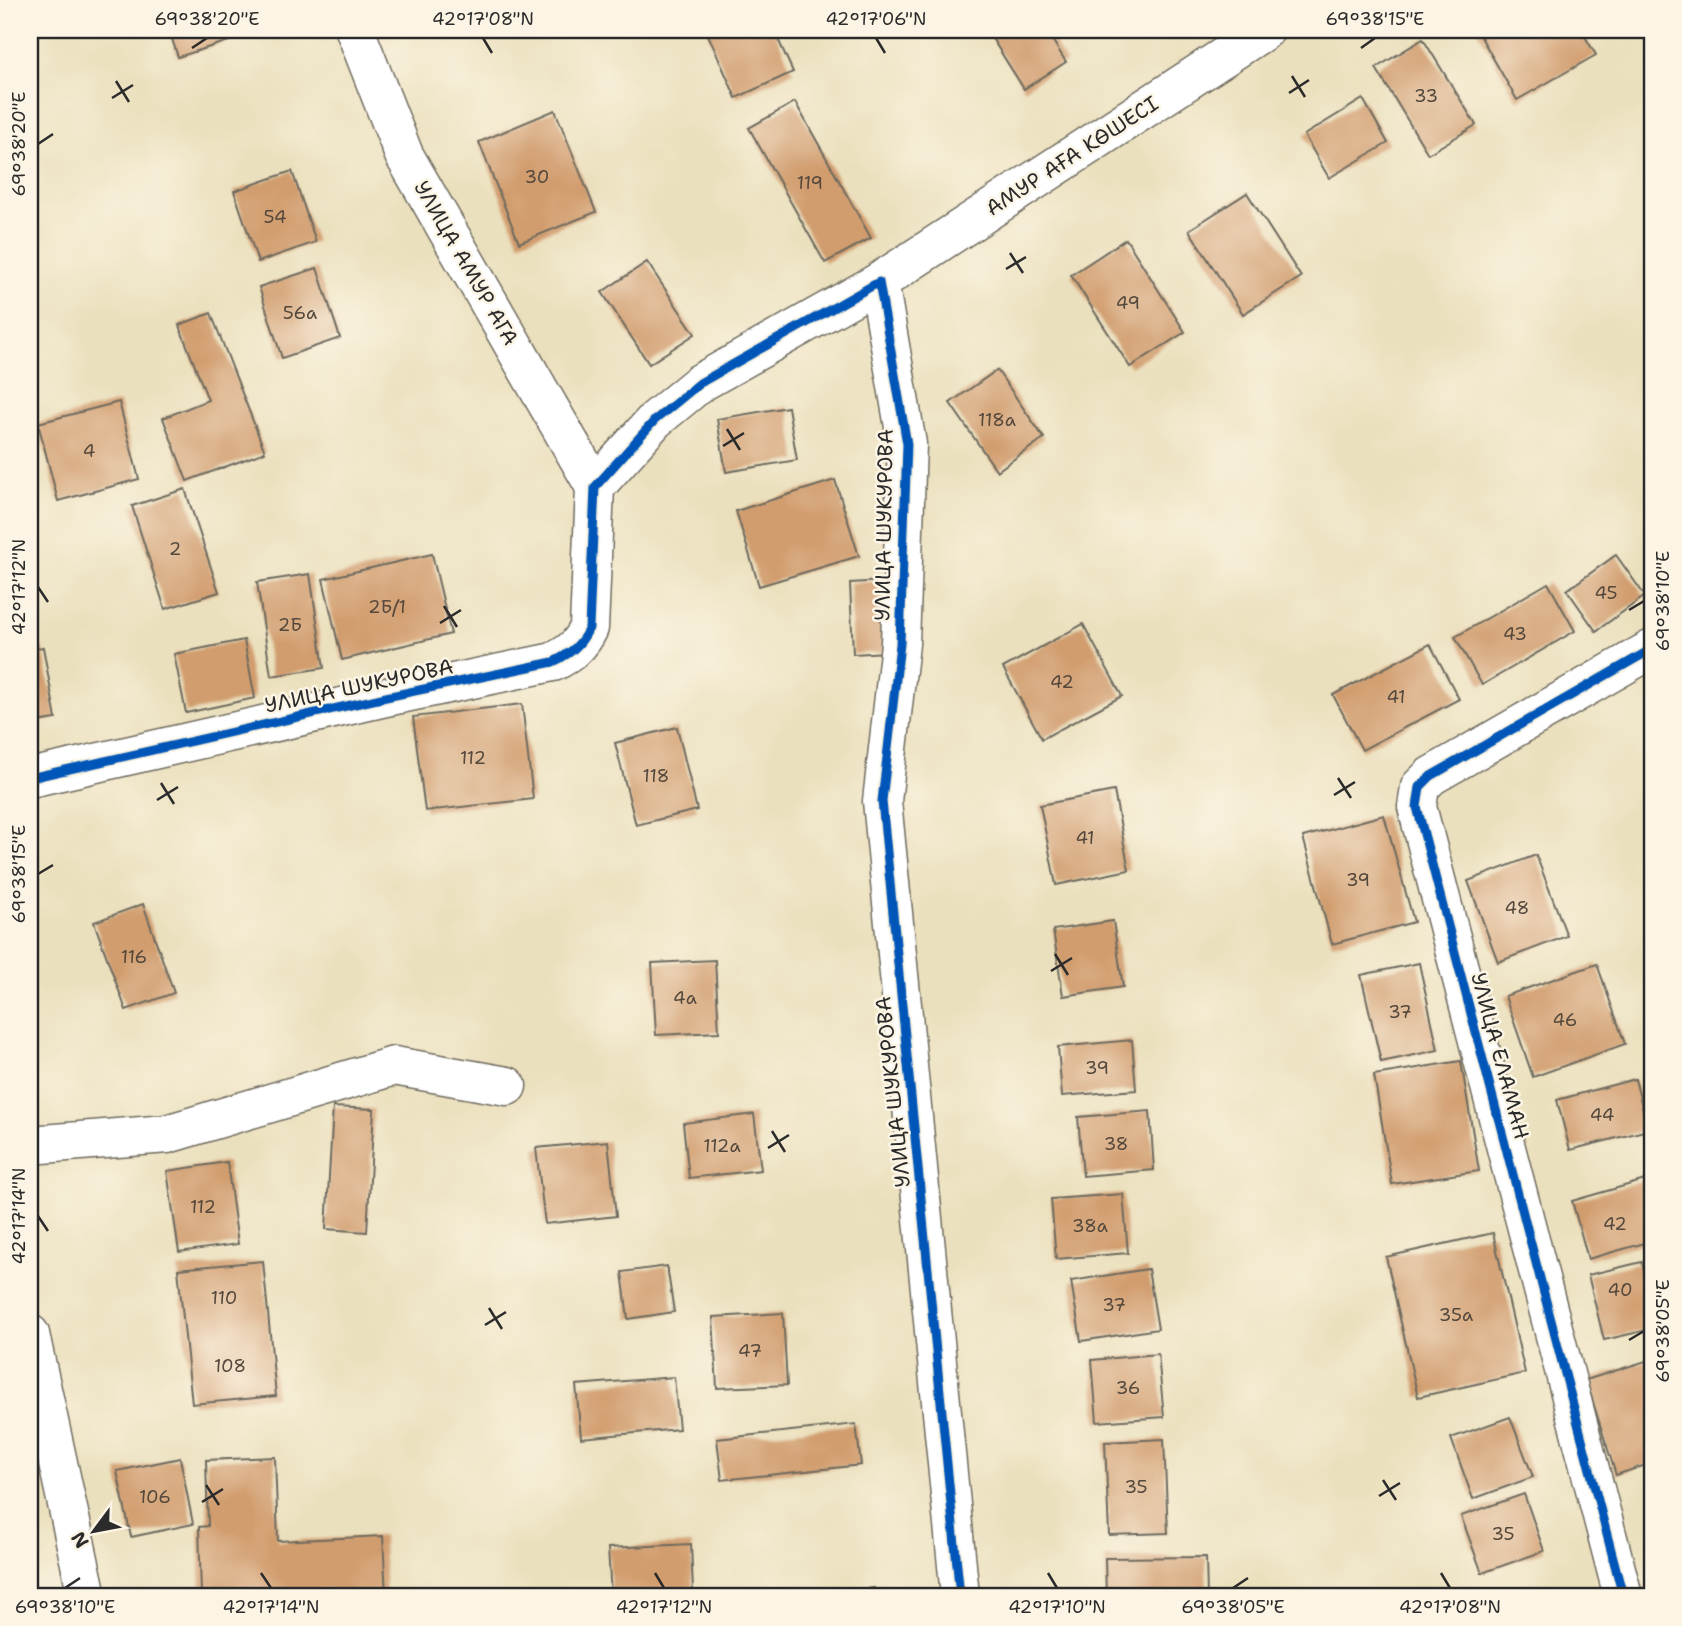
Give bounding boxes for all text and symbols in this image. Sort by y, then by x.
text: 69°38'20"E [155,7,259,31]
text: 42°17'08"N [432,7,534,31]
text: 42°17'06"N [826,7,926,31]
text: 69°38'15"E [1326,7,1424,31]
house number: 33 [1414,84,1438,108]
street label: АМУР АҒА КӨШЕСІ [980,90,1164,222]
text: 69°38'20"E [7,92,31,196]
house number: 30 [525,165,549,189]
house number: 119 [797,171,823,195]
street label: УЛИЦА АМУР АГА [407,176,525,350]
house number: 54 [263,205,287,229]
house number: 49 [1116,291,1140,315]
house number: 56а [283,301,317,325]
house number: 118а [978,408,1016,432]
street label: УЛИЦА ШУКУРОВА [868,429,900,621]
house number: 4 [83,439,95,463]
house number: 2 [169,537,181,561]
text: 42°17'12"N [7,539,31,635]
text: 69°38'10"E [1651,551,1675,651]
house number: 45 [1594,581,1618,605]
house number: 2Б/1 [368,595,406,619]
house number: 2Б [278,613,302,637]
house number: 43 [1503,622,1527,646]
street label: УЛИЦА ШУКУРОВА [262,652,456,720]
house number: 42 [1050,670,1074,694]
house number: 41 [1386,685,1406,709]
house number: 112 [460,746,486,770]
house number: 118 [643,764,669,788]
text: 69°38'15"E [7,825,31,923]
house number: 41 [1075,826,1095,850]
house number: 39 [1346,868,1370,892]
house number: 48 [1505,896,1529,920]
house number: 116 [121,945,147,969]
street label: УЛИЦА ЕЛАМАН [1464,970,1536,1142]
house number: 4а [673,986,697,1010]
street label: УЛИЦА ШУКУРОВА [869,995,917,1189]
house number: 37 [1388,1000,1412,1024]
house number: 46 [1553,1008,1577,1032]
house number: 39 [1085,1056,1109,1080]
house number: 44 [1590,1103,1614,1127]
house number: 38 [1104,1132,1128,1156]
house number: 112а [703,1134,741,1158]
text: 42°17'14"N [7,1168,31,1264]
house number: 112 [190,1195,216,1219]
house number: 42 [1603,1212,1627,1236]
house number: 38а [1072,1214,1108,1238]
house number: 40 [1607,1278,1633,1302]
text: 69°38'05"E [1651,1279,1675,1383]
house number: 110 [211,1286,237,1310]
house number: 37 [1102,1293,1126,1317]
house number: 35а [1439,1303,1473,1327]
house number: 47 [738,1339,762,1363]
house number: 108 [214,1354,246,1378]
house number: 36 [1116,1376,1140,1400]
house number: 35 [1124,1475,1148,1499]
house number: 106 [139,1485,171,1509]
north arrow [60,1496,130,1566]
house number: 35 [1491,1522,1515,1546]
text: N [65,1527,95,1553]
text: 69°38'10"E [15,1595,115,1619]
text: 42°17'14"N [223,1595,319,1619]
text: 42°17'12"N [616,1595,712,1619]
text: 42°17'10"N [1008,1595,1106,1619]
text: 69°38'05"E [1181,1595,1285,1619]
text: 42°17'08"N [1399,1595,1501,1619]

